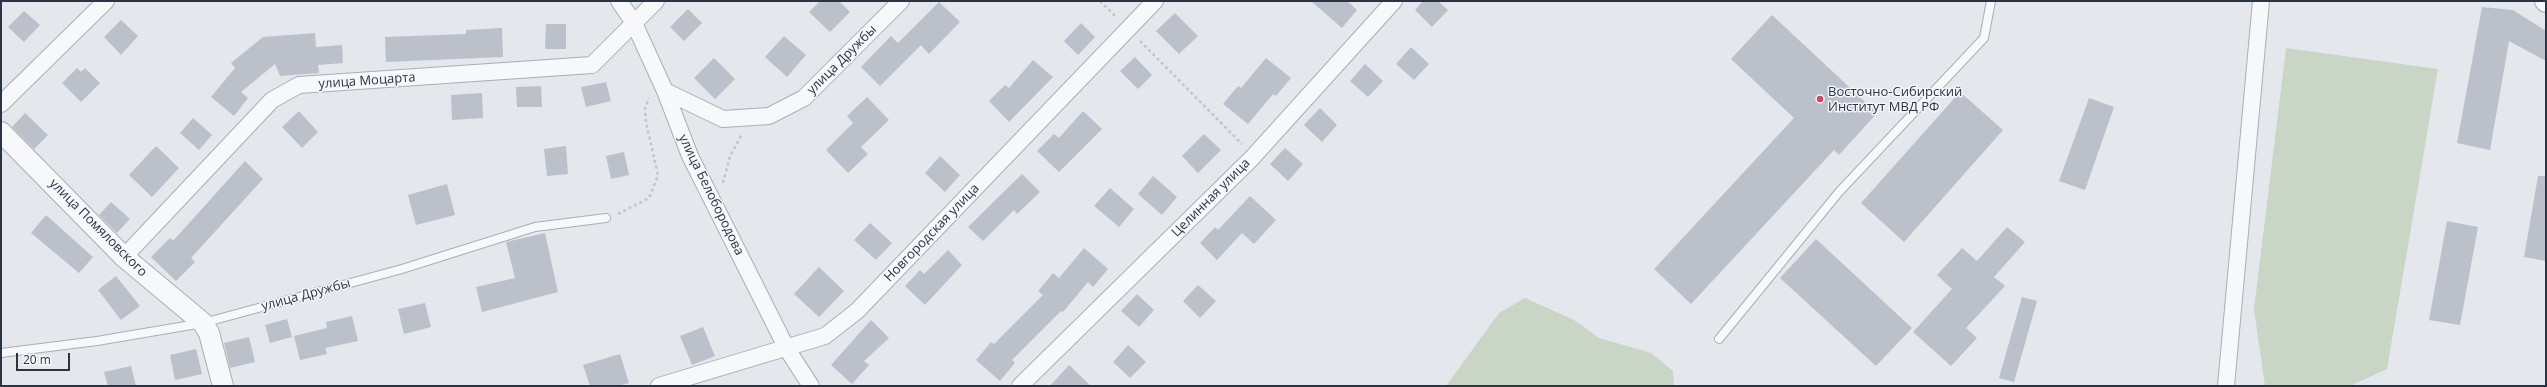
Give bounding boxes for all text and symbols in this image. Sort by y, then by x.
street label: улица Дружбы [804,22,880,98]
street label: улица Моцарта [318,70,416,92]
place label: Восточно-Сибирский Институт МВД РФ [1828,84,1962,115]
marker: Восточно-Сибирский Институт МВД РФ [1815,94,1825,104]
street label: улица Белобородова [675,132,747,258]
street label: Целинная улица [1169,156,1253,240]
street label: улица Помяловского [46,176,150,280]
street label: Новгородская улица [881,181,983,285]
street label: улица Дружбы [260,276,352,314]
scale bar [18,345,72,371]
text: 20 m [23,351,51,368]

